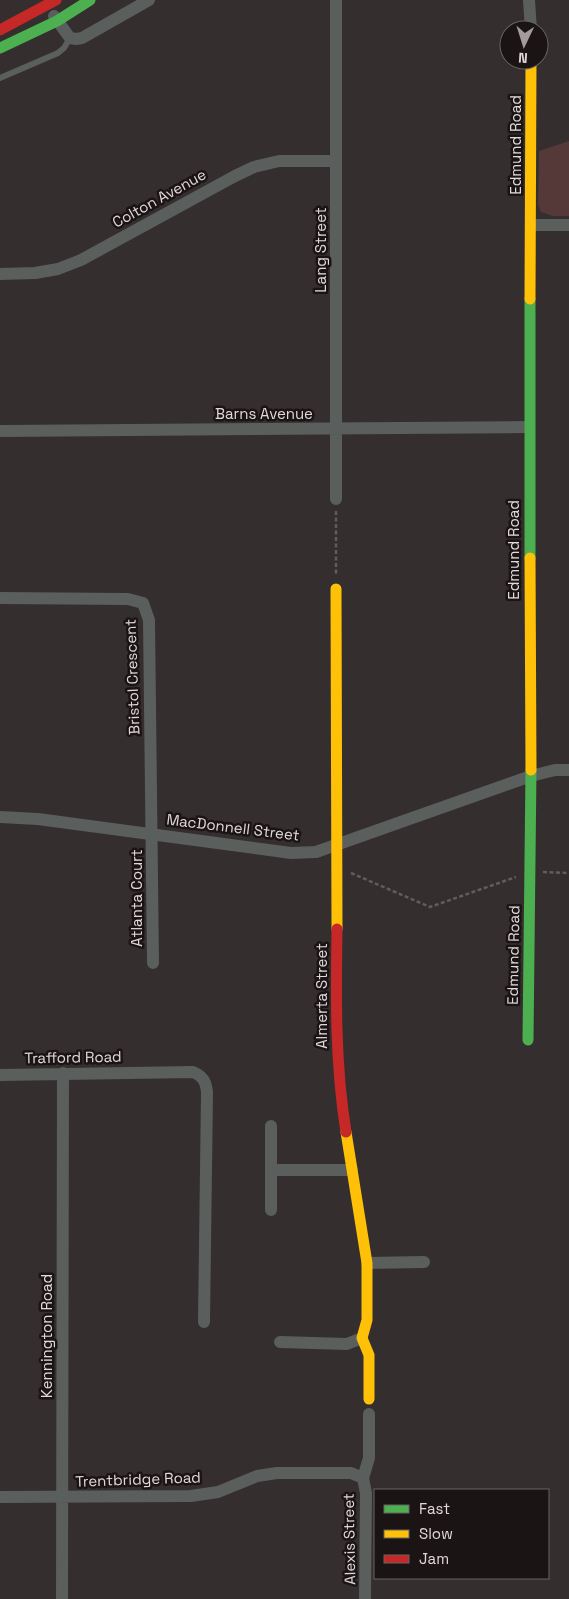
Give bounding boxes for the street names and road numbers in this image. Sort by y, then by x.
street label: Edmund Road [506,95,525,195]
street label: Colton Avenue [109,164,209,232]
street label: Lang Street [311,207,330,293]
street label: Barns Avenue [215,404,313,423]
street label: Edmund Road [504,500,523,600]
street label: Bristol Crescent [120,619,144,735]
street label: MacDonnell Street [165,809,301,845]
street label: Atlanta Court [127,849,146,947]
street label: Edmund Road [503,905,523,1005]
street label: Almerta Street [312,943,331,1049]
street label: Trafford Road [24,1047,122,1067]
street label: Kennington Road [37,1274,56,1398]
street label: Trentbridge Road [75,1467,201,1491]
street label: Alexis Street [339,1493,359,1585]

